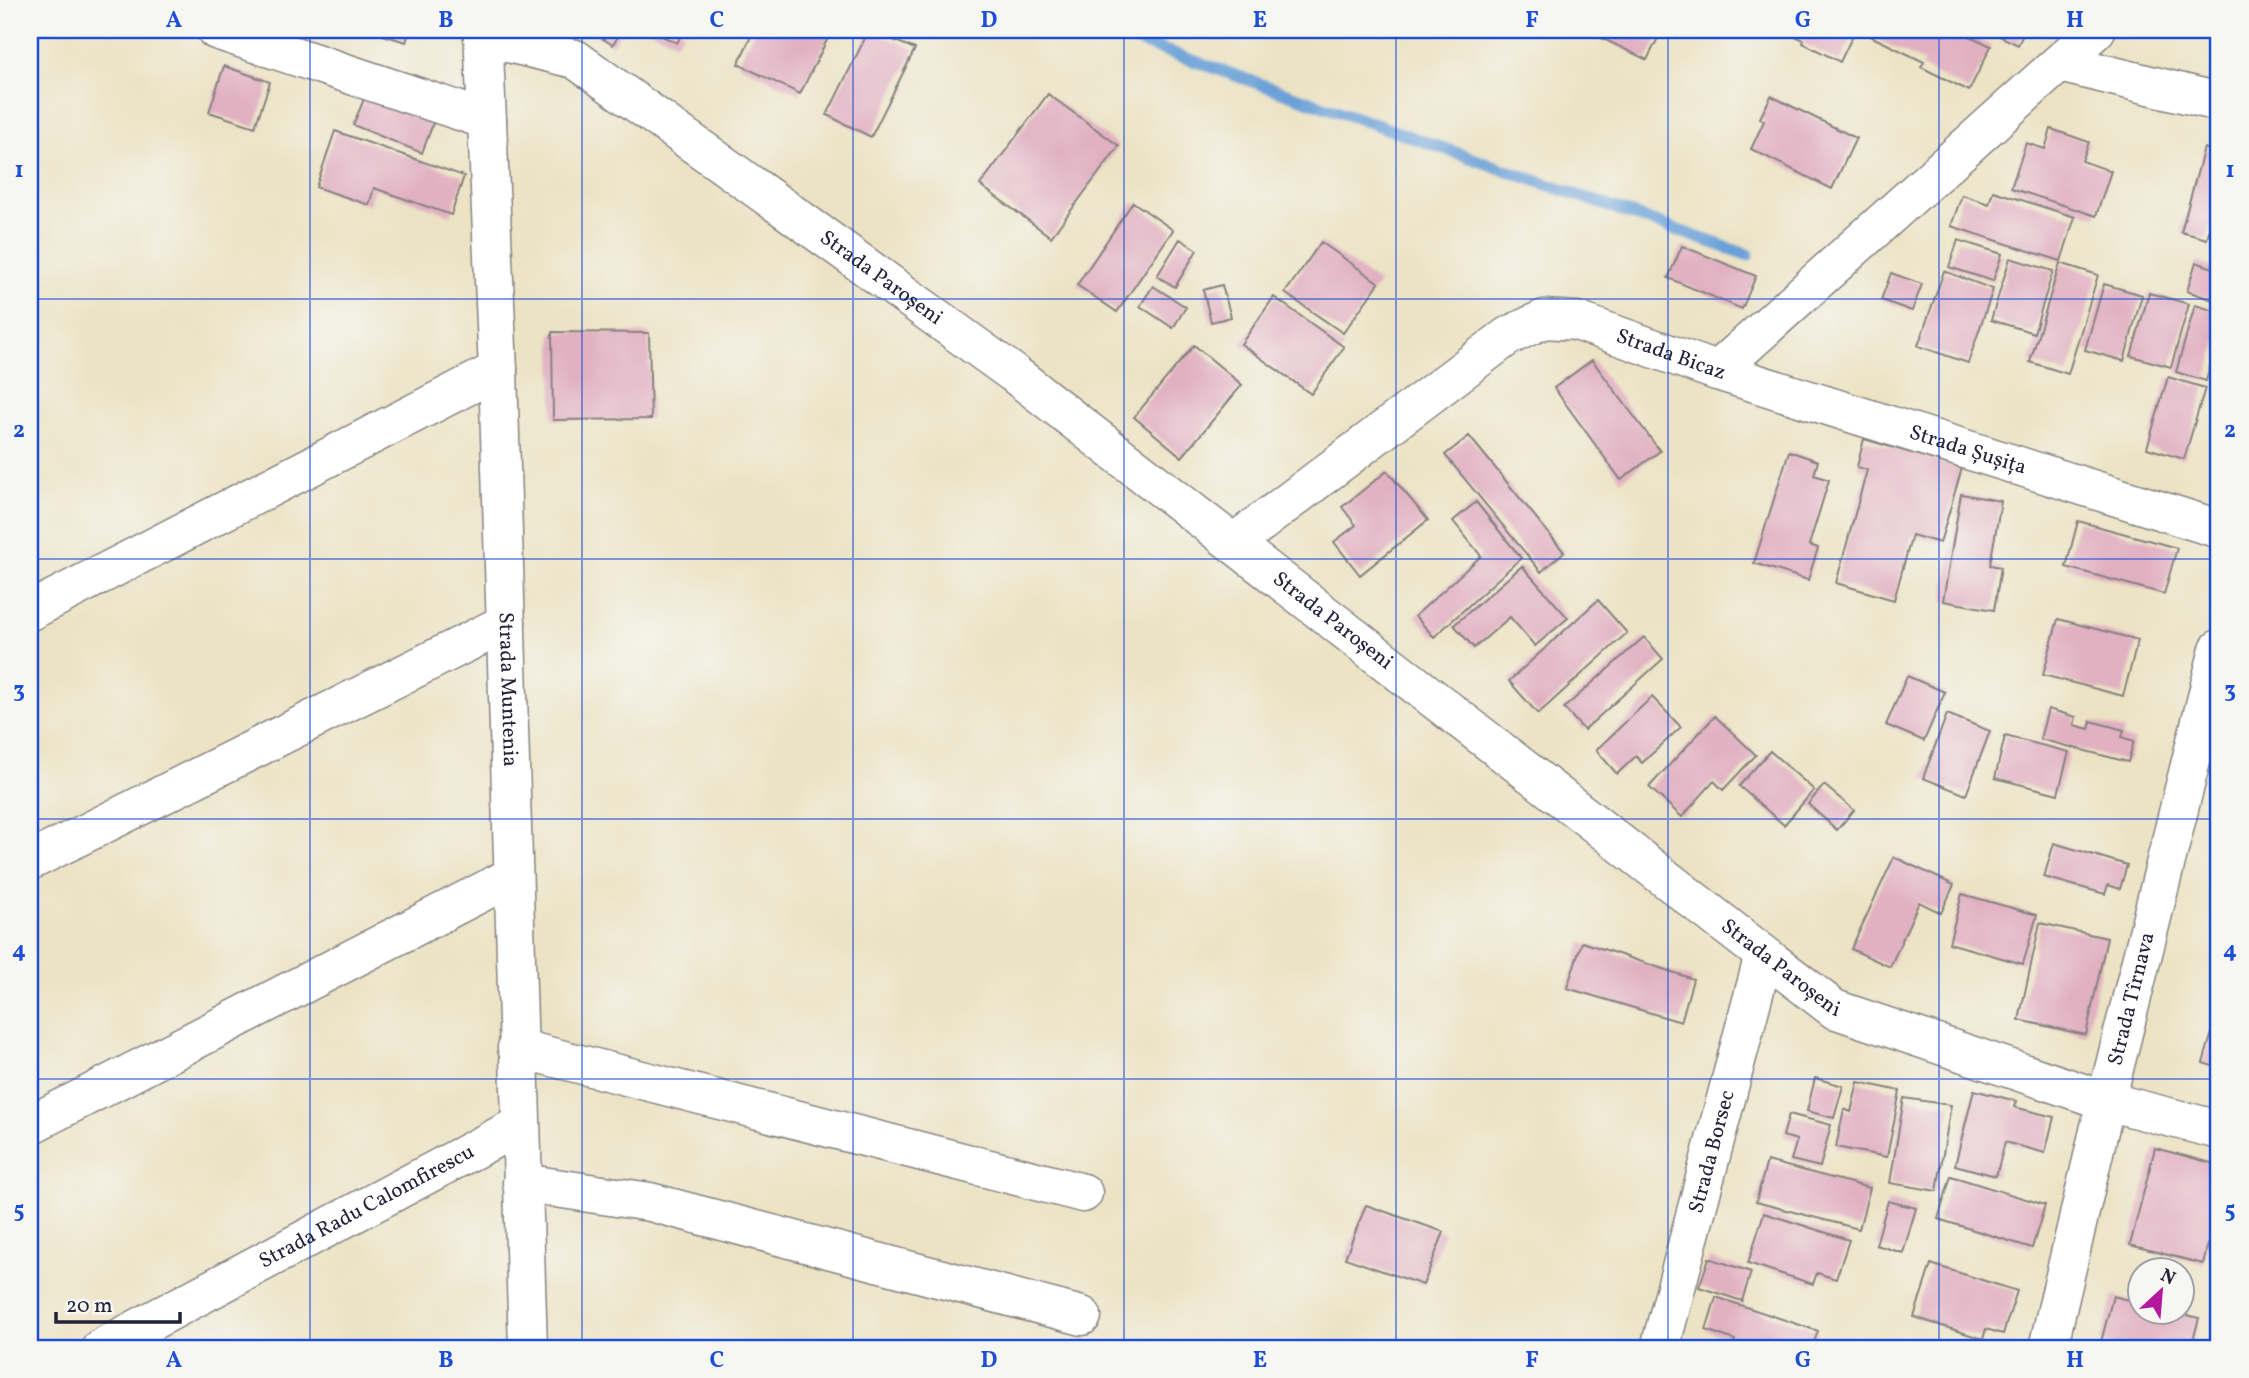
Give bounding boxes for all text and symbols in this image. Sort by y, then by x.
text: A [166,5,182,37]
text: B [438,5,454,37]
text: C [710,5,724,37]
text: D [981,5,998,37]
text: E [1253,5,1267,37]
text: F [1525,5,1539,37]
text: G [1795,5,1811,37]
text: H [2066,5,2084,37]
text: 1 [14,155,24,187]
text: 1 [2225,155,2235,187]
street label: Strada Paroșeni [814,224,949,332]
street label: Strada Bicaz [1612,322,1729,387]
text: 2 [13,415,25,447]
text: 2 [2224,415,2236,447]
street label: Strada Șușița [1906,418,2030,482]
street label: Strada Paroșeni [1266,565,1399,677]
street label: Strada Muntenia [491,612,525,767]
text: 3 [13,675,25,707]
text: 3 [2224,675,2236,707]
street label: Strada Paroșeni [1715,912,1844,1025]
street label: Strada Tîrnava [2101,929,2162,1069]
text: 4 [12,935,26,967]
text: 4 [2223,935,2237,967]
street label: Strada Borsec [1682,1087,1742,1216]
street label: Strada Radu Calomfirescu [254,1137,479,1276]
text: 5 [13,1195,25,1227]
text: 5 [2224,1195,2236,1227]
north arrow [2126,1256,2196,1326]
text: N [2156,1263,2180,1292]
scale bar [56,1280,180,1324]
text: 20 m [66,1292,112,1321]
text: A [166,1345,182,1377]
text: B [438,1345,454,1377]
text: C [710,1345,724,1377]
text: D [981,1345,998,1377]
text: E [1253,1345,1267,1377]
text: F [1525,1345,1539,1377]
text: G [1795,1345,1811,1377]
text: H [2066,1345,2084,1377]

